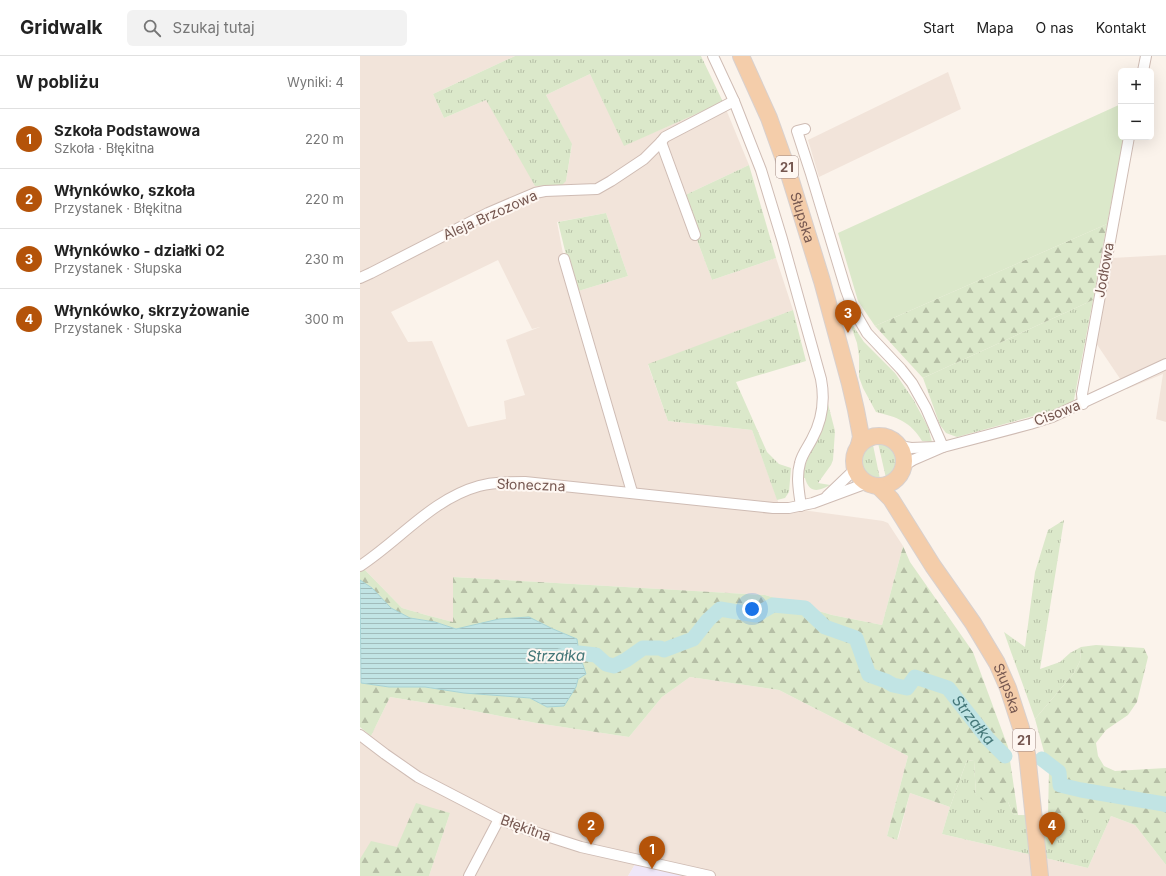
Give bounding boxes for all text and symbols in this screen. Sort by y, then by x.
search box [127,10,407,46]
text: Gridwalk [20,16,103,39]
icon: search [141,17,163,39]
text: Szukaj tutaj [173,18,255,37]
text: Start [923,19,954,36]
text: Mapa [976,19,1014,36]
text: O nas [1036,19,1074,36]
text: Kontakt [1096,19,1146,36]
map controls [1118,68,1154,140]
button: + [1118,68,1154,104]
text: W pobliżu [16,72,99,92]
text: Wyniki: 4 [287,74,344,90]
button: − [1118,104,1154,140]
text: Szkoła Podstawowa [54,121,200,140]
text: 1 [26,131,32,147]
text: 220 m [305,131,344,147]
text: Szkoła · Błękitna [54,140,154,156]
road number: 21 [776,156,798,178]
text: Włynkówko, szkoła [54,181,195,200]
street label: Aleja Brzozowa [440,186,540,243]
street label: Słupska [787,190,819,245]
text: 2 [25,191,33,207]
text: 220 m [305,191,344,207]
text: Przystanek · Błękitna [54,200,182,216]
text: Włynkówko - działki 02 [54,241,225,260]
street label: Jodłowa [1090,241,1117,299]
text: 3 [25,251,33,267]
text: 230 m [305,251,344,267]
text: Przystanek · Słupska [54,260,182,276]
pin: 3 [835,300,861,333]
text: Włynkówko, skrzyżowanie [54,301,250,320]
text: 4 [25,311,33,327]
text: 300 m [305,311,344,327]
text: Przystanek · Słupska [54,320,182,336]
street label: Cisowa [1031,396,1082,429]
street label: Słoneczna [496,475,566,494]
your location [742,599,762,619]
water label: Strzałka [527,645,585,666]
street label: Słupska [990,660,1025,715]
water label: Strzałka [948,691,999,749]
road number: 21 [1013,729,1035,751]
street label: Błękitna [499,811,554,844]
pin: 2 [578,812,604,845]
pin: 4 [1039,812,1065,845]
pin: 1 [639,836,665,869]

